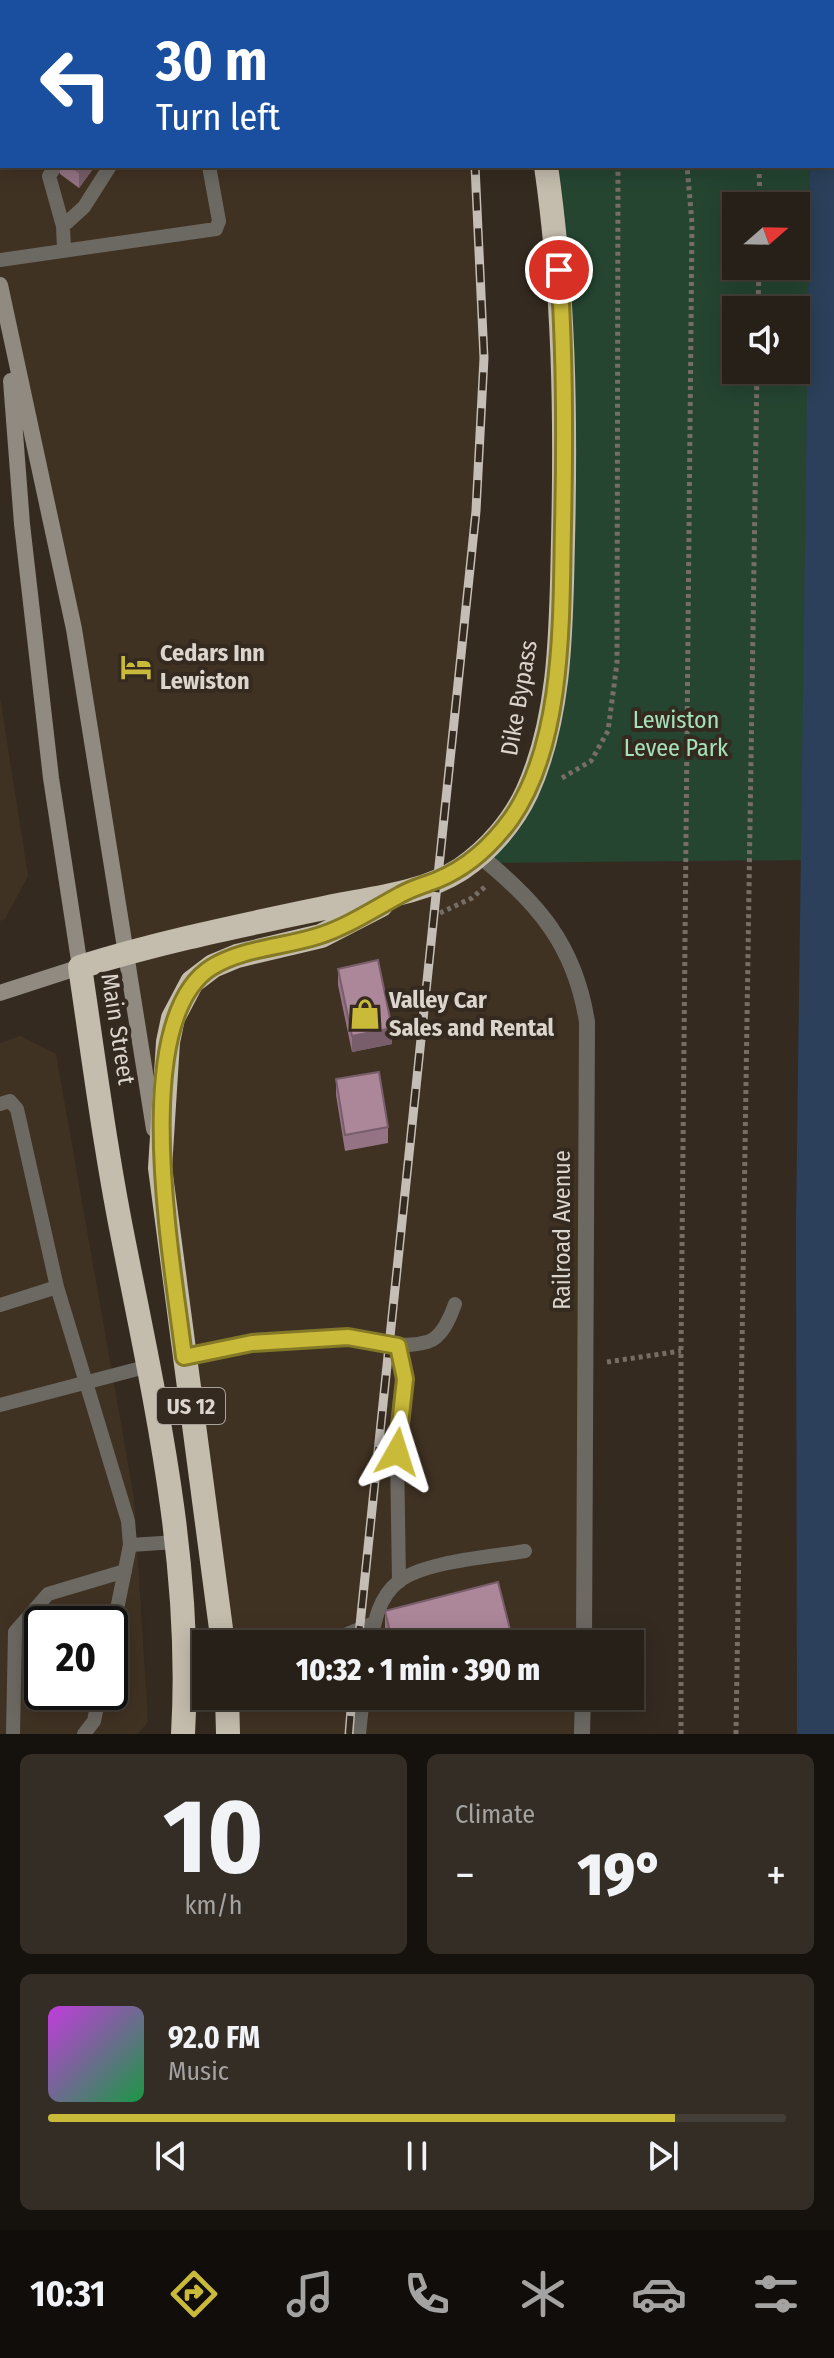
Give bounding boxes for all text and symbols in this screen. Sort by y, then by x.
text: 30 m [156,28,267,95]
icon: left [24,32,128,136]
text: Turn left [156,96,280,140]
north arrow [722,192,810,280]
map controls [722,192,810,384]
pin [525,236,593,304]
icon: arrive [537,248,581,292]
button: sound [722,296,810,384]
street label: Dike Bypass [495,638,543,758]
place label: Cedars Inn Lewiston [160,639,265,695]
hotel icon: Cedars Inn Lewiston [119,650,153,684]
park label: Lewiston Levee Park [624,706,729,762]
street label: Main Street [95,971,141,1087]
place label: Valley Car Sales and Rental [388,986,555,1042]
shop icon: Valley Car Sales and Rental [348,997,382,1031]
street label: Railroad Avenue [548,1150,576,1310]
road number: US 12 [157,1388,225,1424]
position arrow [355,1410,439,1494]
speed limit sign: 20 [24,1606,128,1710]
text: 10:32 · 1 min · 390 m [296,1652,540,1688]
text: 10 [163,1775,264,1900]
text: Climate [455,1799,535,1830]
text: 19° [578,1839,663,1911]
text: − [455,1849,475,1902]
text: + [766,1849,786,1902]
text: km/h [185,1890,242,1921]
text: 92.0 FM [168,2020,260,2056]
text: Music [168,2056,229,2087]
icon: previous [149,2134,193,2178]
icon: pause [395,2134,439,2178]
icon: next [641,2134,685,2178]
icon: directions [166,2266,222,2322]
icon: music [282,2266,338,2322]
icon: phone [399,2266,455,2322]
icon: climate [515,2266,571,2322]
icon: car [631,2266,687,2322]
icon: filters [748,2266,804,2322]
text: 10:31 [30,2272,105,2316]

